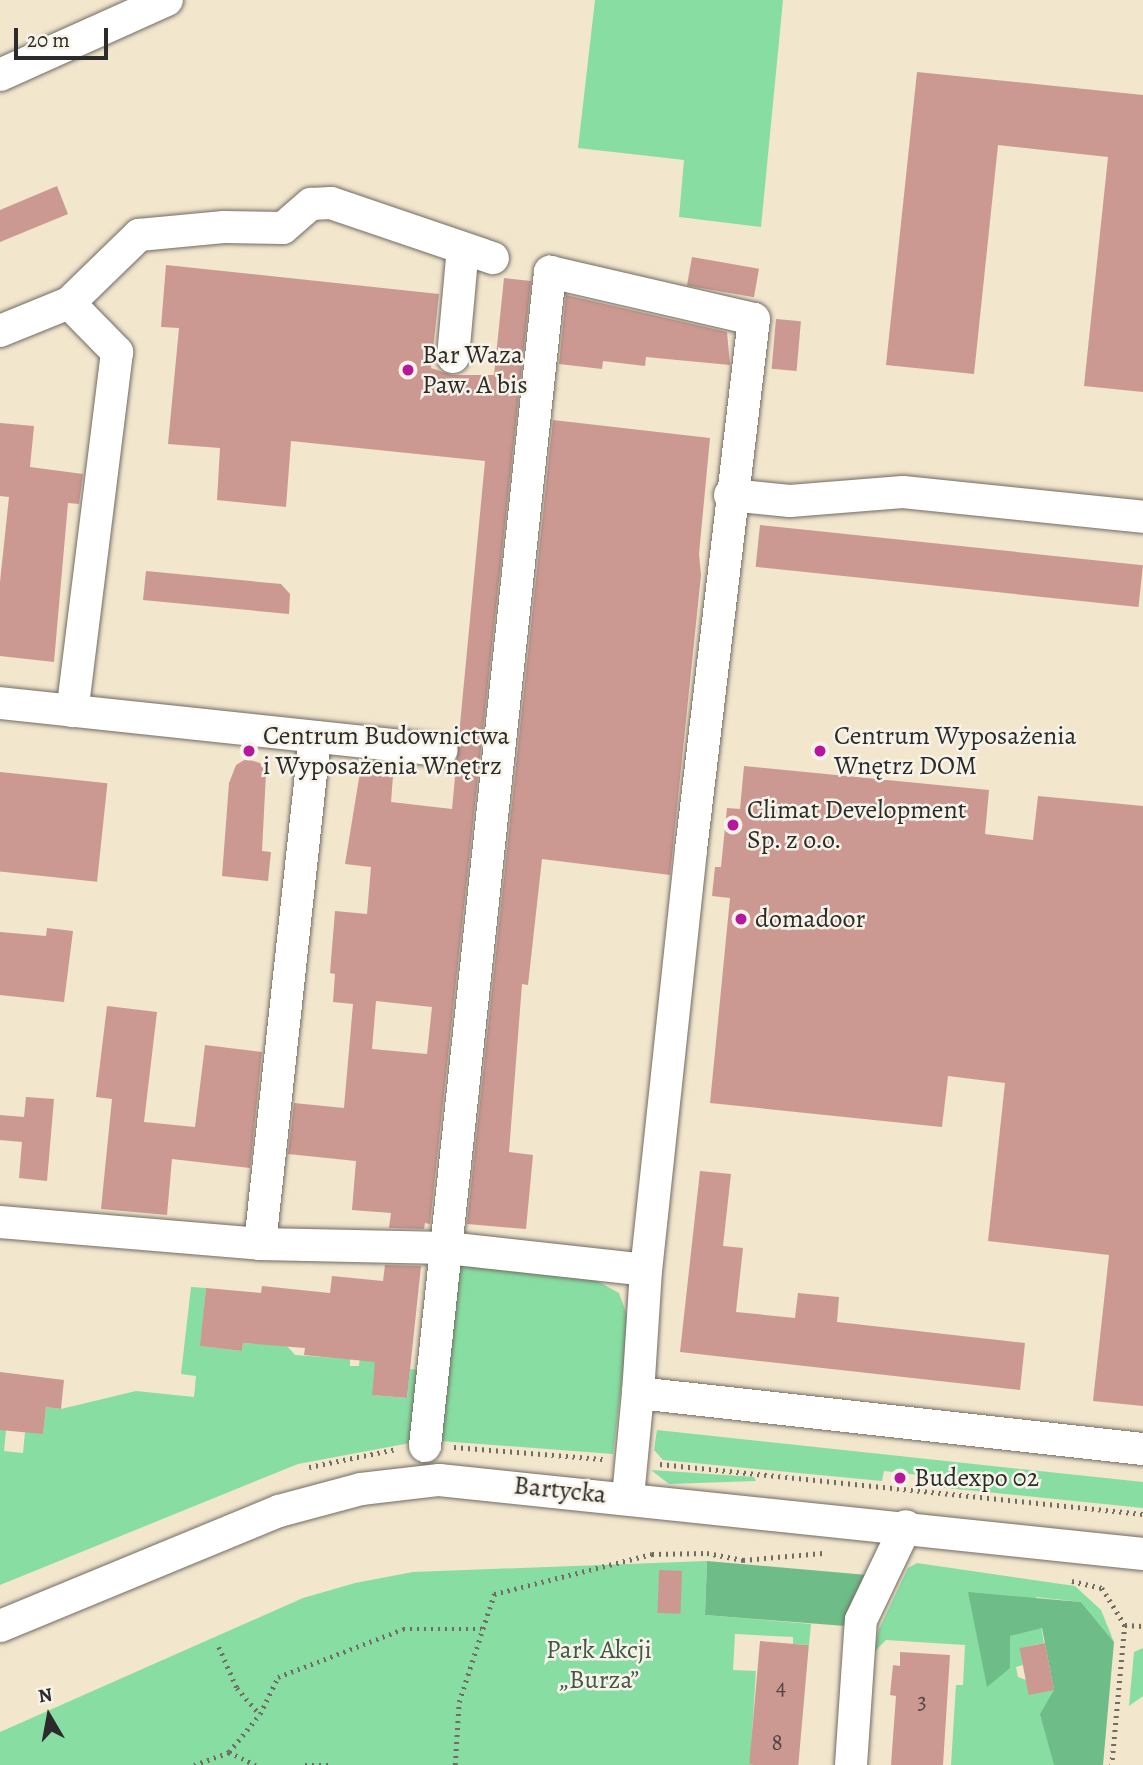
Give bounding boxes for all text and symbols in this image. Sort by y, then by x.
scale bar [18,14,112,58]
text: 20 m [27,26,70,54]
place label: Bar Waza Paw. A bis [422,339,528,400]
marker: Bar Waza Paw. A bis [400,362,416,378]
place label: Centrum Budownictwa i Wyposażenia Wnętrz [263,720,510,782]
place label: Centrum Wyposażenia Wnętrz DOM [834,720,1077,782]
marker: Centrum Budownictwa i Wyposażenia Wnętrz [241,743,257,759]
marker: Centrum Wyposażenia Wnętrz DOM [812,743,828,759]
place label: Climat Development Sp. z o.o. [747,794,966,856]
marker: Climat Development Sp. z o.o. [725,817,741,833]
place label: domadoor [755,903,865,935]
marker: domadoor [733,911,749,927]
place label: Budexpo 02 [914,1462,1039,1494]
street label: Bartycka [512,1470,608,1510]
marker: Budexpo 02 [892,1470,908,1486]
park label: Park Akcji „Burza” [546,1634,652,1696]
house number: 4 [776,1673,786,1701]
north arrow [14,1681,84,1751]
text: N [36,1681,54,1709]
house number: 3 [917,1688,927,1716]
house number: 8 [771,1729,783,1757]

